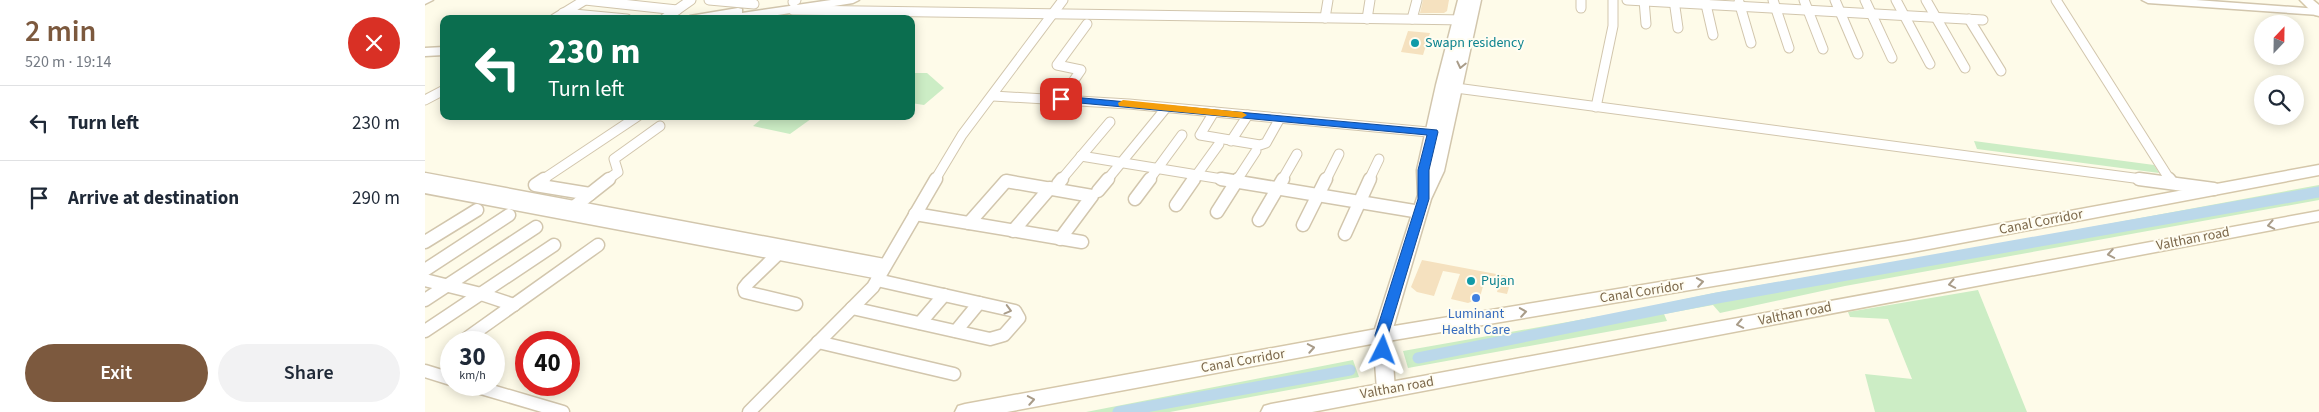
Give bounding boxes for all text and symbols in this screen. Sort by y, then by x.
text: 2 min [25,10,96,53]
north arrow [2254,15,2304,65]
map controls [2254,15,2304,125]
button: close [348,17,400,69]
text: 230 m [548,27,640,77]
place label: Swapn residency [1425,33,1525,53]
icon: left [465,35,530,100]
marker: Swapn residency [1409,37,1421,49]
text: 520 m · 19:14 [25,51,112,73]
one-way arrow [1456,60,1467,69]
text: Turn left [548,73,624,105]
button: search [2254,75,2304,125]
pin [1040,78,1082,120]
icon: arrive [1047,85,1075,113]
icon: left [25,109,53,137]
text: Turn left [68,110,139,137]
text: 230 m [352,110,400,137]
icon: arrive [25,184,53,212]
text: Arrive at destination [68,185,239,212]
text: 290 m [352,185,400,212]
street label: Canal Corridor [1997,204,2085,240]
one-way arrow [2267,219,2275,229]
street label: Valthan road [2155,222,2231,256]
one-way arrow [2107,248,2116,258]
place label: Pujan [1481,271,1515,291]
marker: Pujan [1465,275,1477,287]
street label: Canal Corridor [1598,275,1686,309]
one-way arrow [1696,277,1705,287]
one-way arrow [1947,279,1956,289]
marker: Luminant Health Care [1470,292,1482,304]
street label: Valthan road [1757,297,1833,331]
one-way arrow [1003,304,1012,315]
place label: Luminant Health Care [1442,304,1510,340]
one-way arrow [1518,307,1527,317]
one-way arrow [1736,319,1745,329]
position arrow [1356,323,1408,375]
speed limit sign: 40 [515,331,580,396]
text: 30 [459,339,486,375]
button: Exit [25,344,208,402]
button: Share [218,344,400,402]
street label: Canal Corridor [1199,344,1287,378]
one-way arrow [1306,344,1315,354]
text: km/h [459,367,486,384]
street label: Valthan road [1359,372,1435,404]
one-way arrow [1026,395,1035,406]

